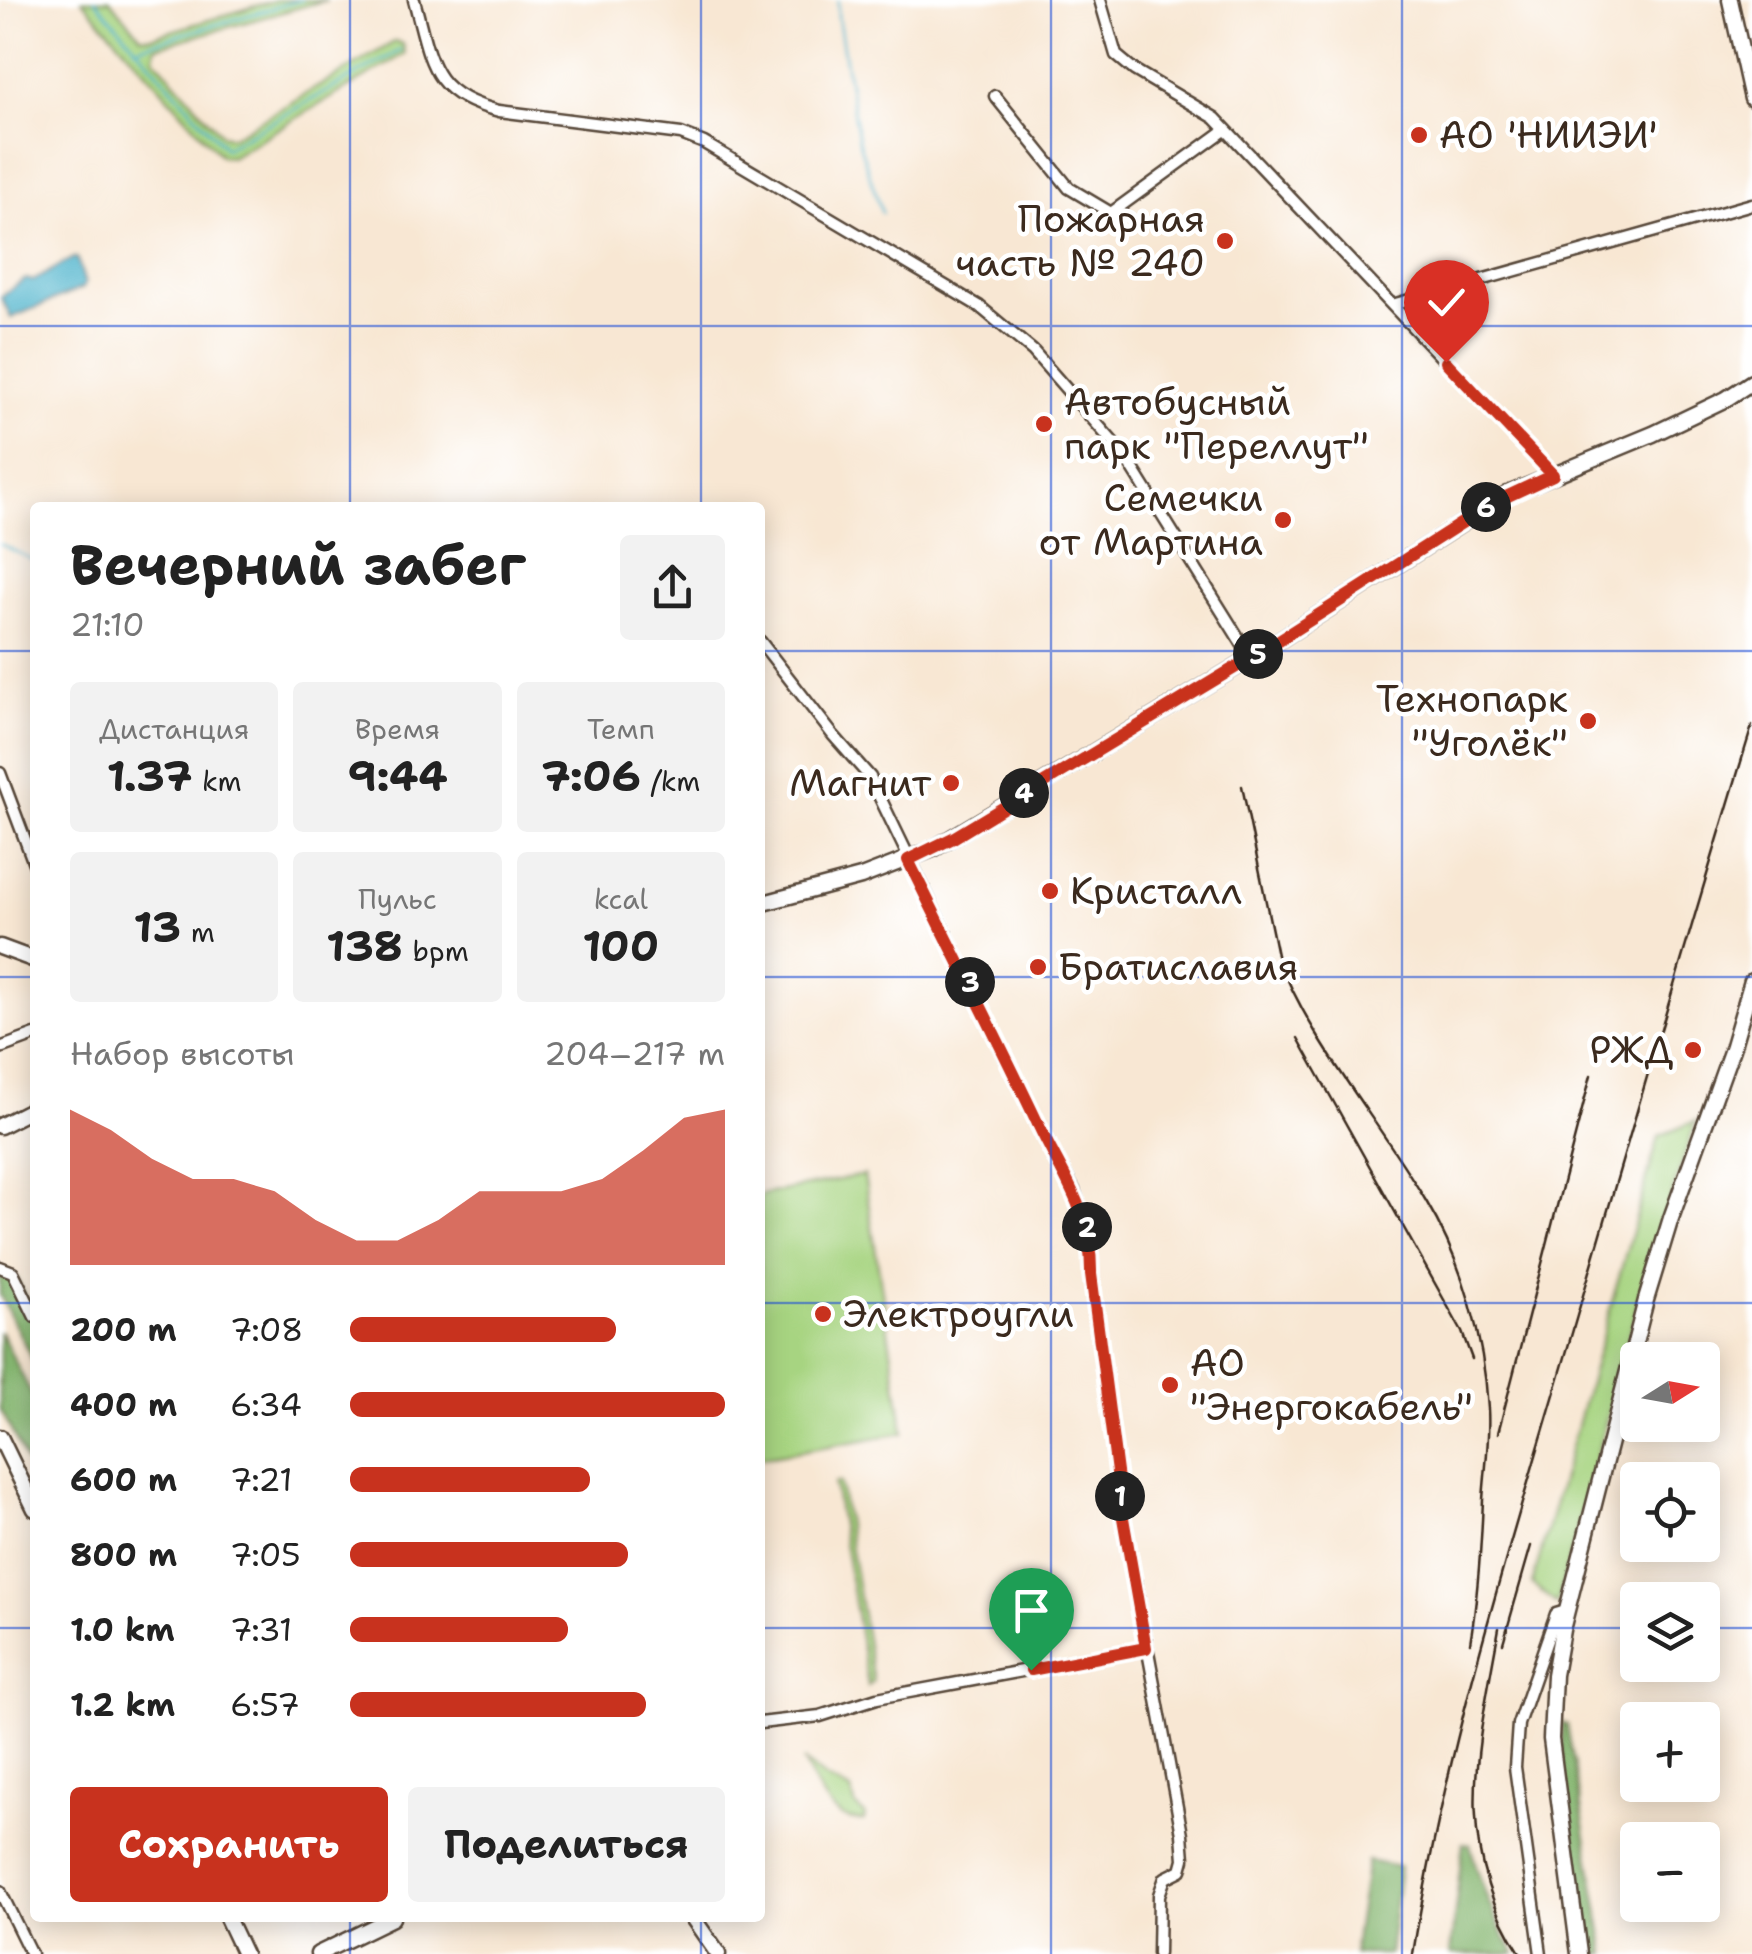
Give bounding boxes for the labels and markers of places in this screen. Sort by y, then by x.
place label: АО 'НИИЭИ' [1439,109,1658,160]
marker: АО 'НИИЭИ' [1408,124,1430,146]
place label: Пожарная часть № 240 [955,193,1205,288]
marker: Пожарная часть № 240 [1214,230,1236,252]
pin [1404,260,1489,363]
place label: Автобусный парк "Переллут" [1064,376,1369,471]
marker: Автобусный парк "Переллут" [1033,413,1055,435]
place label: Семечки от Мартина [1039,472,1263,567]
pin: 6 [1461,482,1511,532]
marker: Семечки от Мартина [1272,509,1294,531]
pin: 5 [1233,629,1283,679]
place label: Технопарк "Уголёк" [1376,673,1568,768]
marker: Технопарк "Уголёк" [1577,710,1599,732]
place label: Магнит [789,757,932,808]
pin: 4 [999,768,1049,818]
marker: Магнит [940,772,962,794]
place label: Кристалл [1070,865,1242,916]
marker: Кристалл [1039,880,1061,902]
place label: Братиславия [1058,941,1299,992]
marker: Братиславия [1027,956,1049,978]
pin: 3 [945,957,995,1007]
place label: РЖД [1589,1024,1673,1075]
marker: РЖД [1682,1039,1704,1061]
pin: 2 [1062,1202,1112,1252]
place label: Электроугли [843,1288,1074,1339]
marker: Электроугли [812,1303,834,1325]
place label: АО "Энергокабель" [1190,1337,1473,1432]
marker: АО "Энергокабель" [1159,1374,1181,1396]
pin: 1 [1095,1471,1145,1521]
pin [989,1568,1074,1671]

